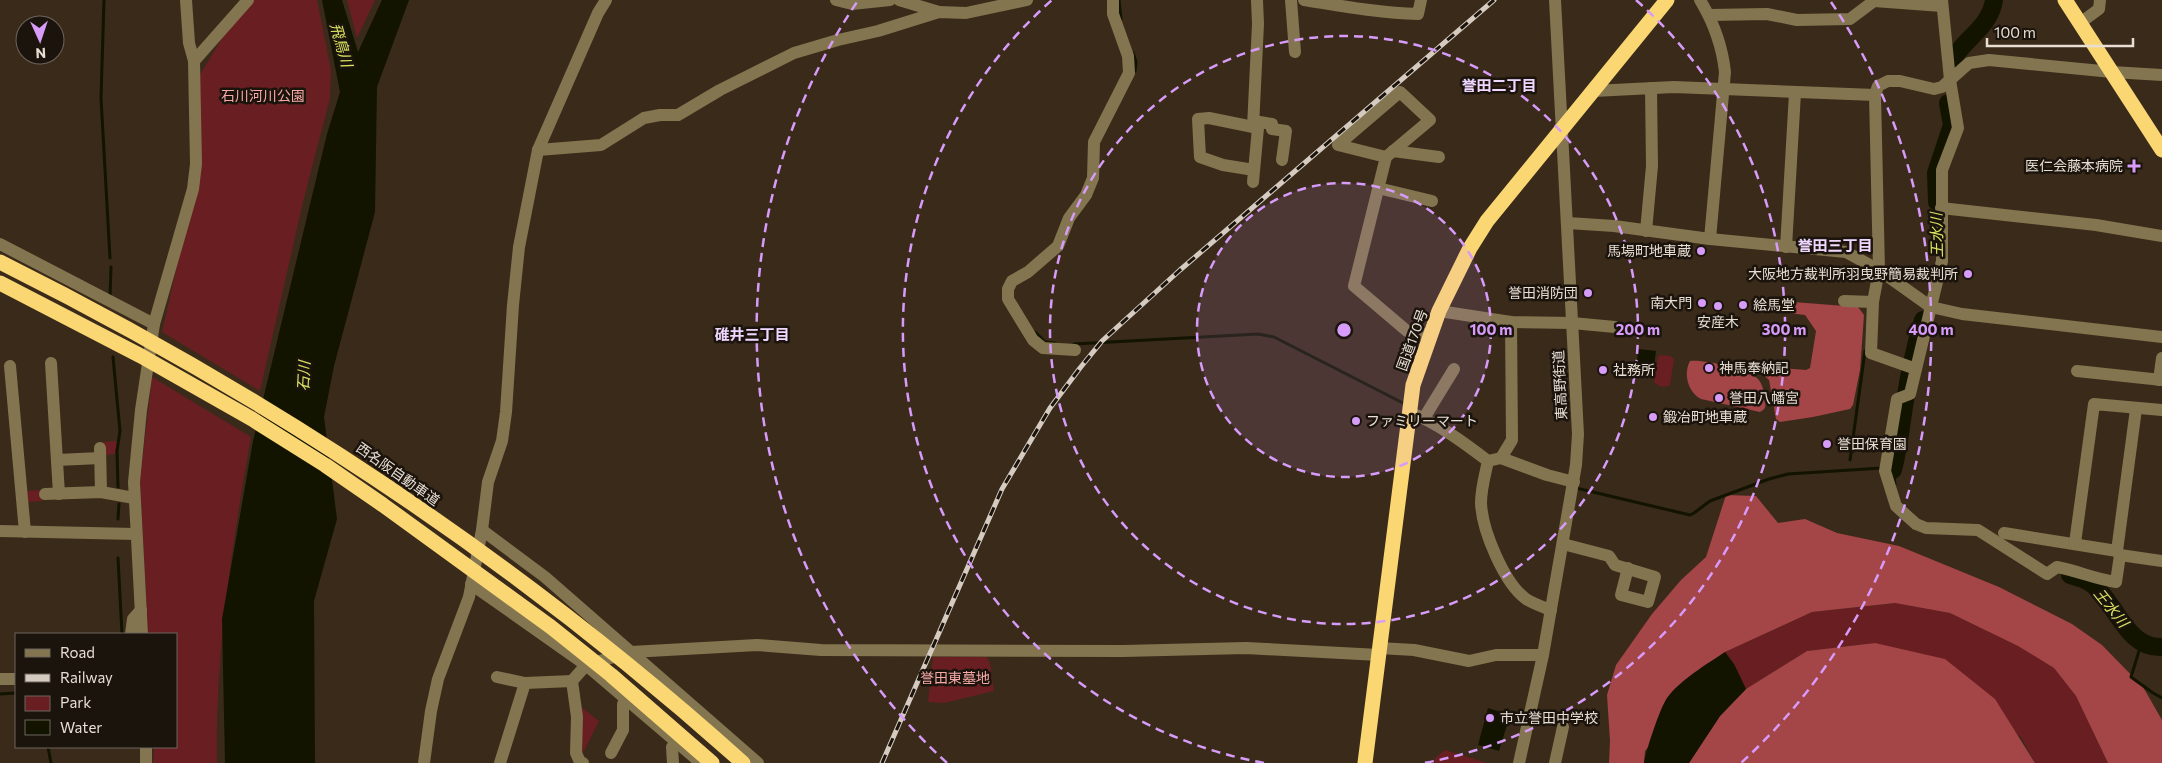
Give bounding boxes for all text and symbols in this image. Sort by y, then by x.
north arrow [15,15,65,65]
scale bar [1987,15,2133,47]
water label: 飛鳥川 [327,21,357,71]
text: 100 m [1994,23,2036,41]
text: N [35,45,46,62]
district label: 誉田二丁目 [1461,76,1537,94]
park label: 石川河川公園 [221,87,305,104]
place label: 医仁会藤本病院 [2025,157,2123,174]
marker: 医仁会藤本病院 [2127,159,2141,173]
water label: 王水川 [1927,210,1945,258]
district label: 誉田三丁目 [1797,236,1873,254]
place label: 馬場町地車蔵 [1607,242,1691,259]
marker: 馬場町地車蔵 [1695,245,1707,257]
place label: 大阪地方裁判所羽曳野簡易裁判所 [1748,265,1958,282]
marker: 大阪地方裁判所羽曳野簡易裁判所 [1962,268,1974,280]
place label: 誉田消防団 [1508,284,1578,301]
marker: 誉田消防団 [1582,287,1594,299]
place label: 南大門 [1650,294,1692,311]
place label: 絵馬堂 [1753,296,1795,313]
marker: 南大門 [1696,297,1708,309]
marker: 絵馬堂 [1737,299,1749,311]
marker: 安産木 [1712,300,1724,312]
street label: 国道170号 [1393,307,1431,373]
place label: 安産木 [1697,313,1739,330]
text: 100 m [1470,320,1512,338]
text: 200 m [1616,320,1660,338]
text: 300 m [1762,320,1806,338]
text: 400 m [1908,320,1954,338]
centre of rings [1335,321,1353,339]
district label: 碓井三丁目 [714,325,790,343]
street label: 東高野街道 [1549,350,1570,420]
water label: 石川 [293,359,313,391]
place label: 神馬奉納記 [1719,359,1789,376]
place label: 社務所 [1613,361,1655,378]
marker: 神馬奉納記 [1703,362,1715,374]
marker: 社務所 [1597,364,1609,376]
place label: 誉田八幡宮 [1729,389,1799,406]
marker: 誉田八幡宮 [1713,392,1725,404]
place label: 鍛冶町地車蔵 [1663,408,1747,425]
marker: 鍛冶町地車蔵 [1647,411,1659,423]
place label: ファミリーマート [1366,412,1478,429]
marker: ファミリーマート [1350,415,1362,427]
place label: 誉田保育園 [1837,435,1907,452]
marker: 誉田保育園 [1821,438,1833,450]
street label: 西名阪自動車道 [353,439,443,509]
water label: 王水川 [2091,584,2134,632]
legend [15,633,178,748]
text: Road [60,643,95,661]
text: Railway [60,668,113,686]
park label: 誉田東墓地 [920,669,990,686]
text: Park [60,693,91,711]
place label: 市立誉田中学校 [1500,709,1598,726]
marker: 市立誉田中学校 [1484,712,1496,724]
text: Water [60,718,102,736]

